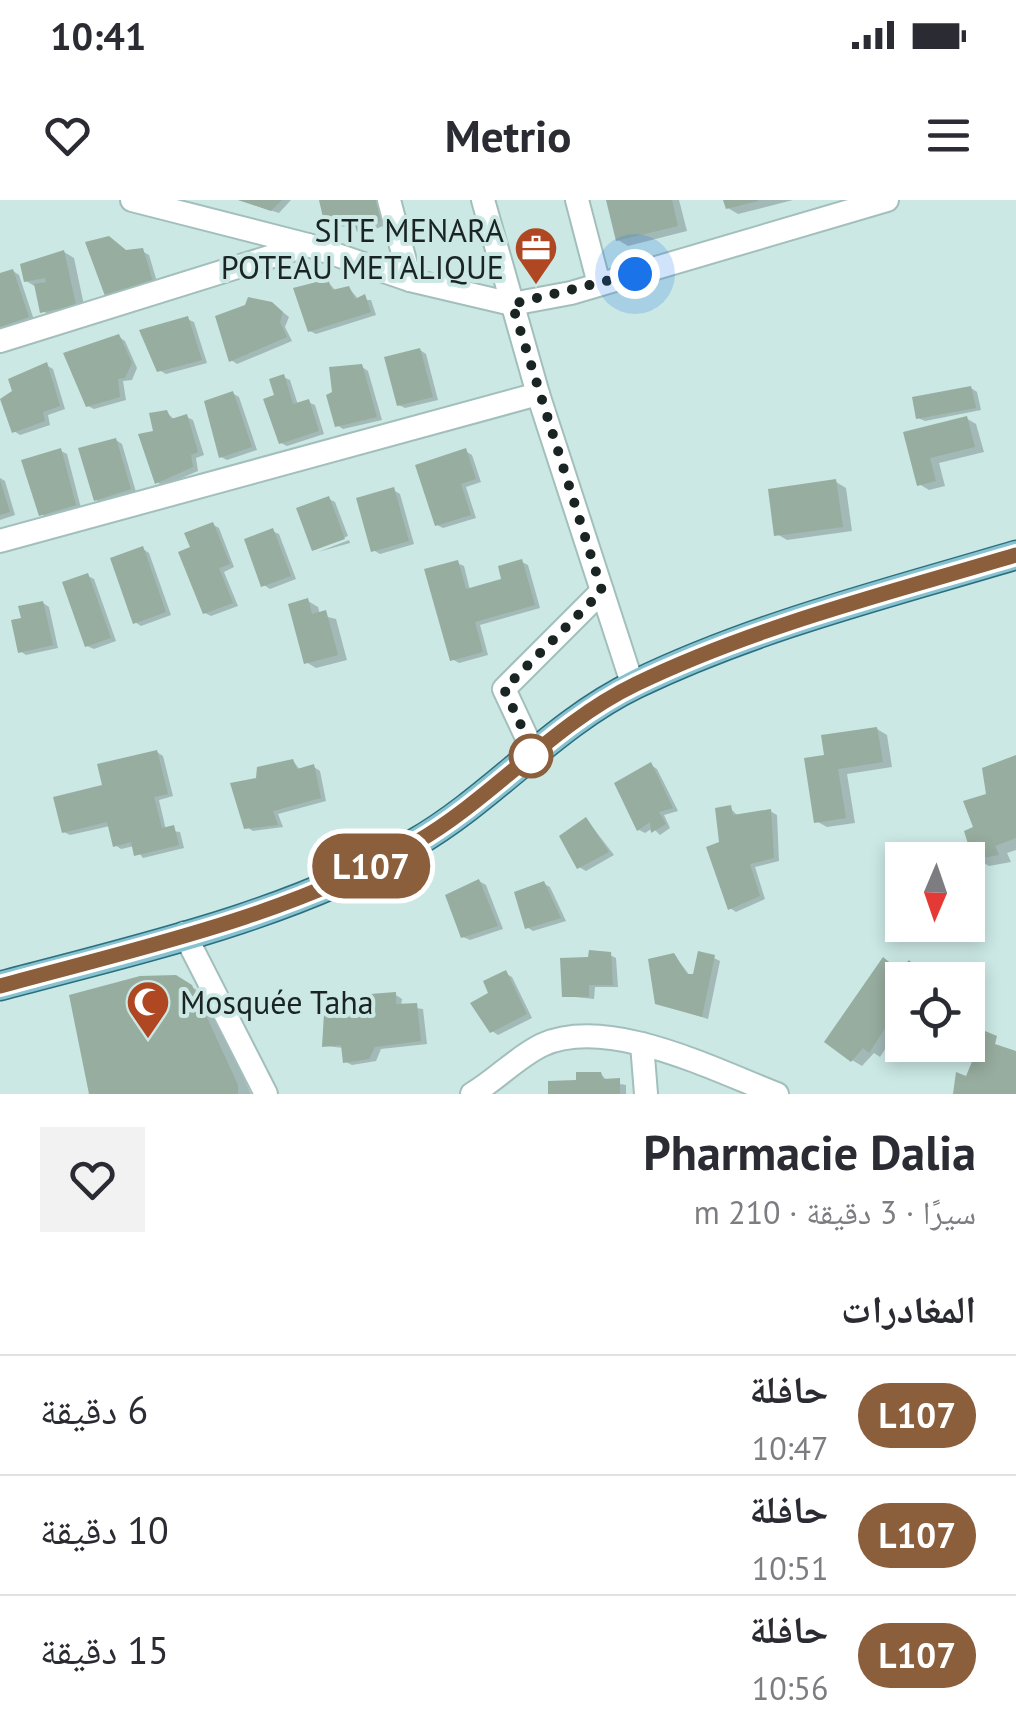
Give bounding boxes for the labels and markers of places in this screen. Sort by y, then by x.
place label: SITE MENARA POTEAU METALIQUE [221,209,504,288]
office icon: SITE MENARA POTEAU METALIQUE [513,225,559,286]
unlabelled marker [510,735,552,777]
mosque icon: Mosquée Taha [125,979,171,1040]
place label: Mosquée Taha [180,981,374,1023]

